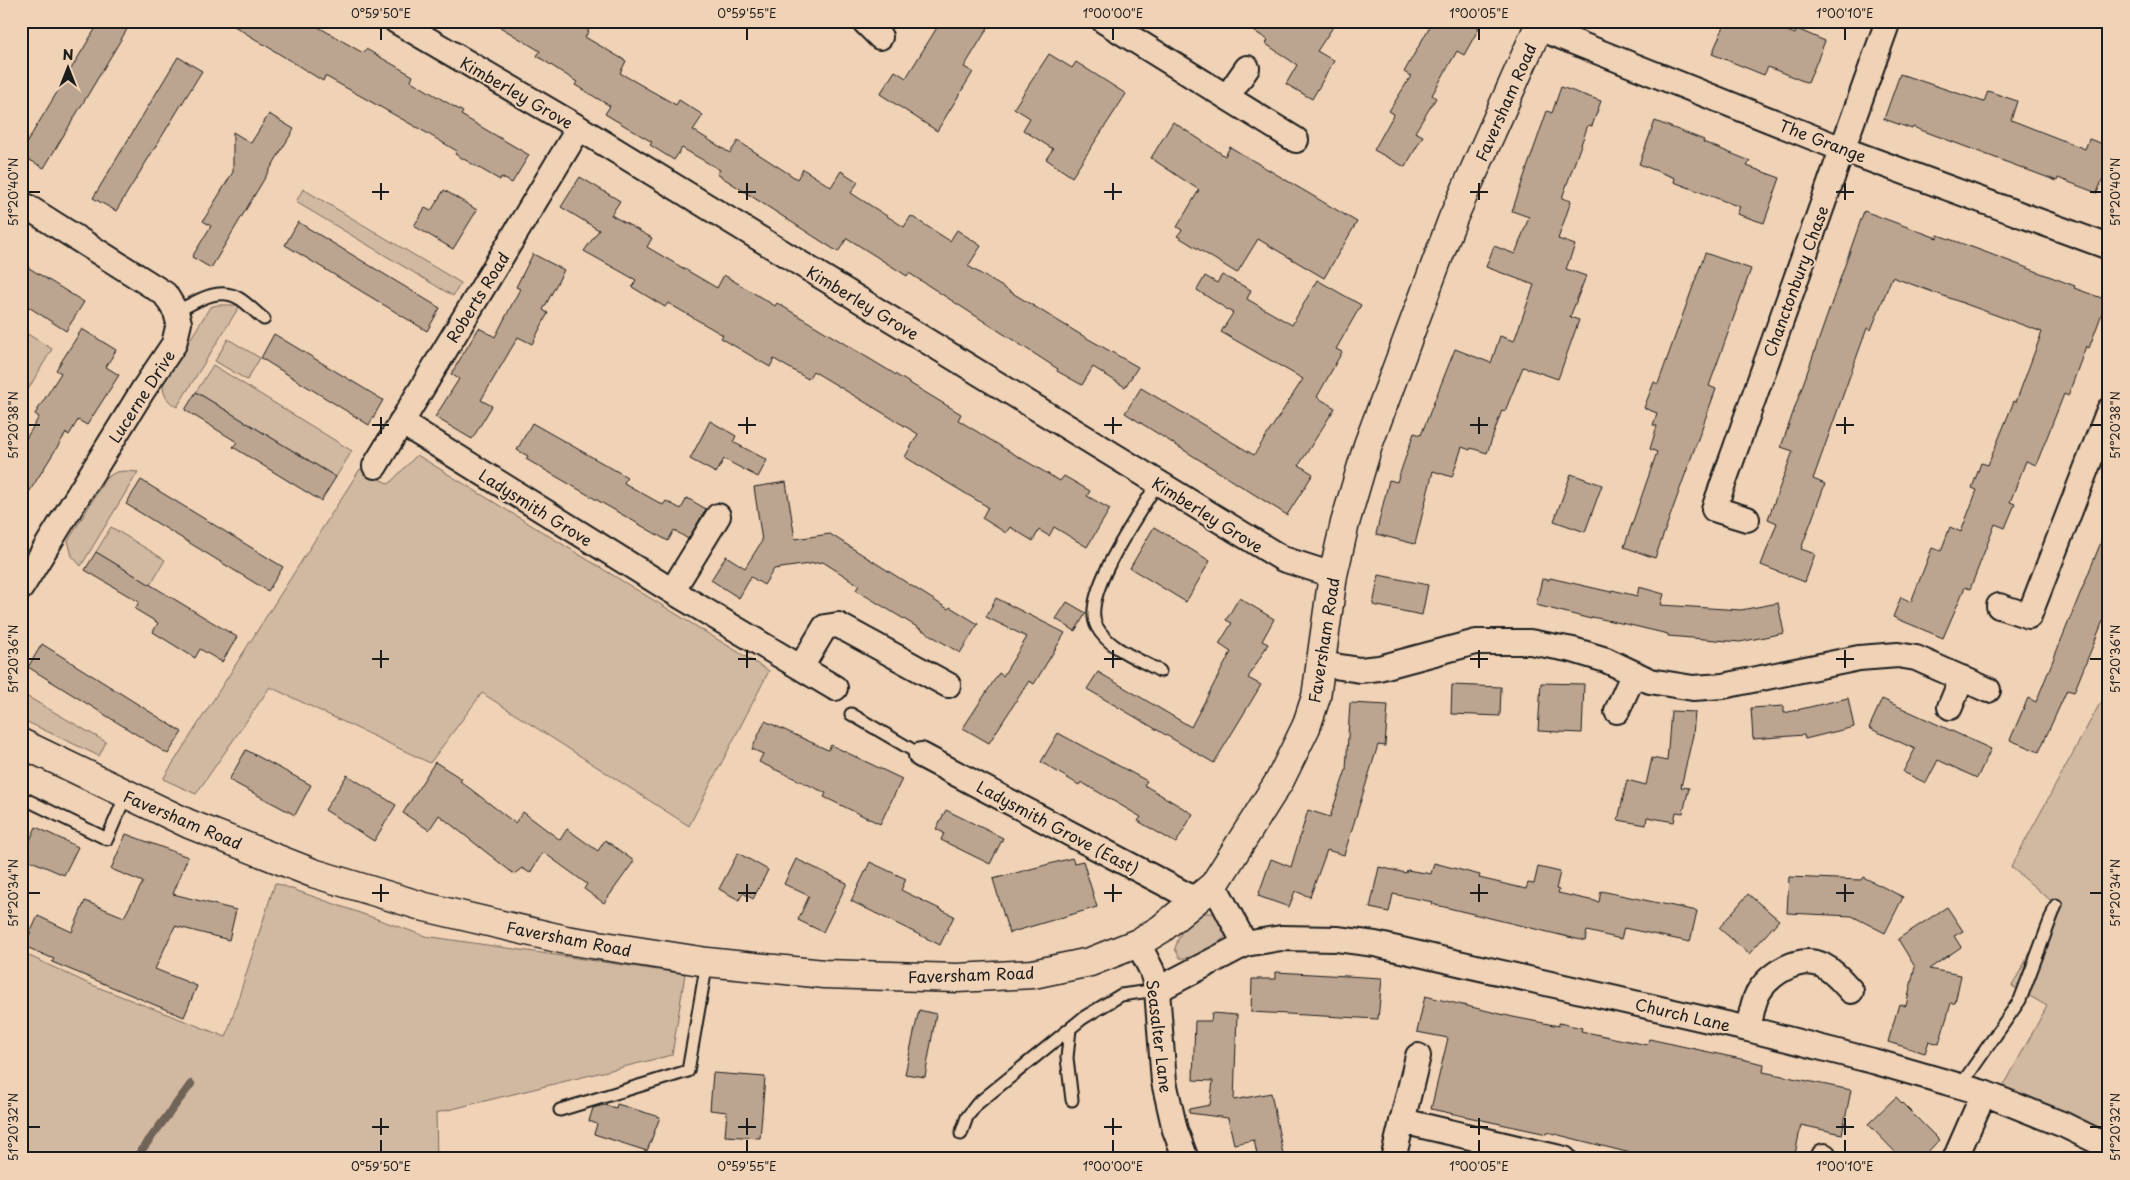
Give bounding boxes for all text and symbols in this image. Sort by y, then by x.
text: 0°59'50"E [351,4,411,22]
text: 0°59'55"E [717,4,777,22]
text: 1°00'00"E [1083,4,1143,22]
text: 1°00'05"E [1449,4,1509,22]
text: 1°00'10"E [1816,4,1874,22]
street label: Faversham Road [1468,39,1542,165]
north arrow [42,42,92,92]
text: N [62,44,74,65]
street label: Kimberley Grove [456,50,578,134]
street label: The Grange [1776,112,1870,168]
text: 51°20'40"N [4,158,22,226]
text: 51°20'40"N [2106,158,2124,226]
street label: Chanctonbury Chase [1756,202,1834,360]
street label: Roberts Road [440,247,514,347]
street label: Kimberley Grove [803,259,923,345]
street label: Lucerne Drive [102,345,180,447]
text: 51°20'38"N [4,391,22,459]
text: 51°20'38"N [2106,391,2124,459]
street label: Ladysmith Grove [475,462,597,552]
street label: Kimberley Grove [1148,470,1268,558]
street label: Faversham Road [1301,576,1345,704]
text: 51°20'36"N [4,625,22,693]
text: 51°20'36"N [2106,625,2124,693]
street label: Ladysmith Grove (East) [973,774,1143,880]
street label: Faversham Road [120,783,246,855]
text: 51°20'34"N [4,859,22,927]
text: 51°20'34"N [2106,859,2124,927]
street label: Faversham Road [505,914,633,962]
street label: Faversham Road [907,960,1035,988]
street label: Seasalter Lane [1141,978,1179,1094]
street label: Church Lane [1633,991,1733,1037]
text: 51°20'32"N [4,1093,22,1161]
text: 51°20'32"N [2106,1093,2124,1161]
text: 0°59'50"E [351,1157,411,1175]
text: 0°59'55"E [717,1157,777,1175]
text: 1°00'00"E [1083,1157,1143,1175]
text: 1°00'05"E [1449,1157,1509,1175]
text: 1°00'10"E [1816,1157,1874,1175]

